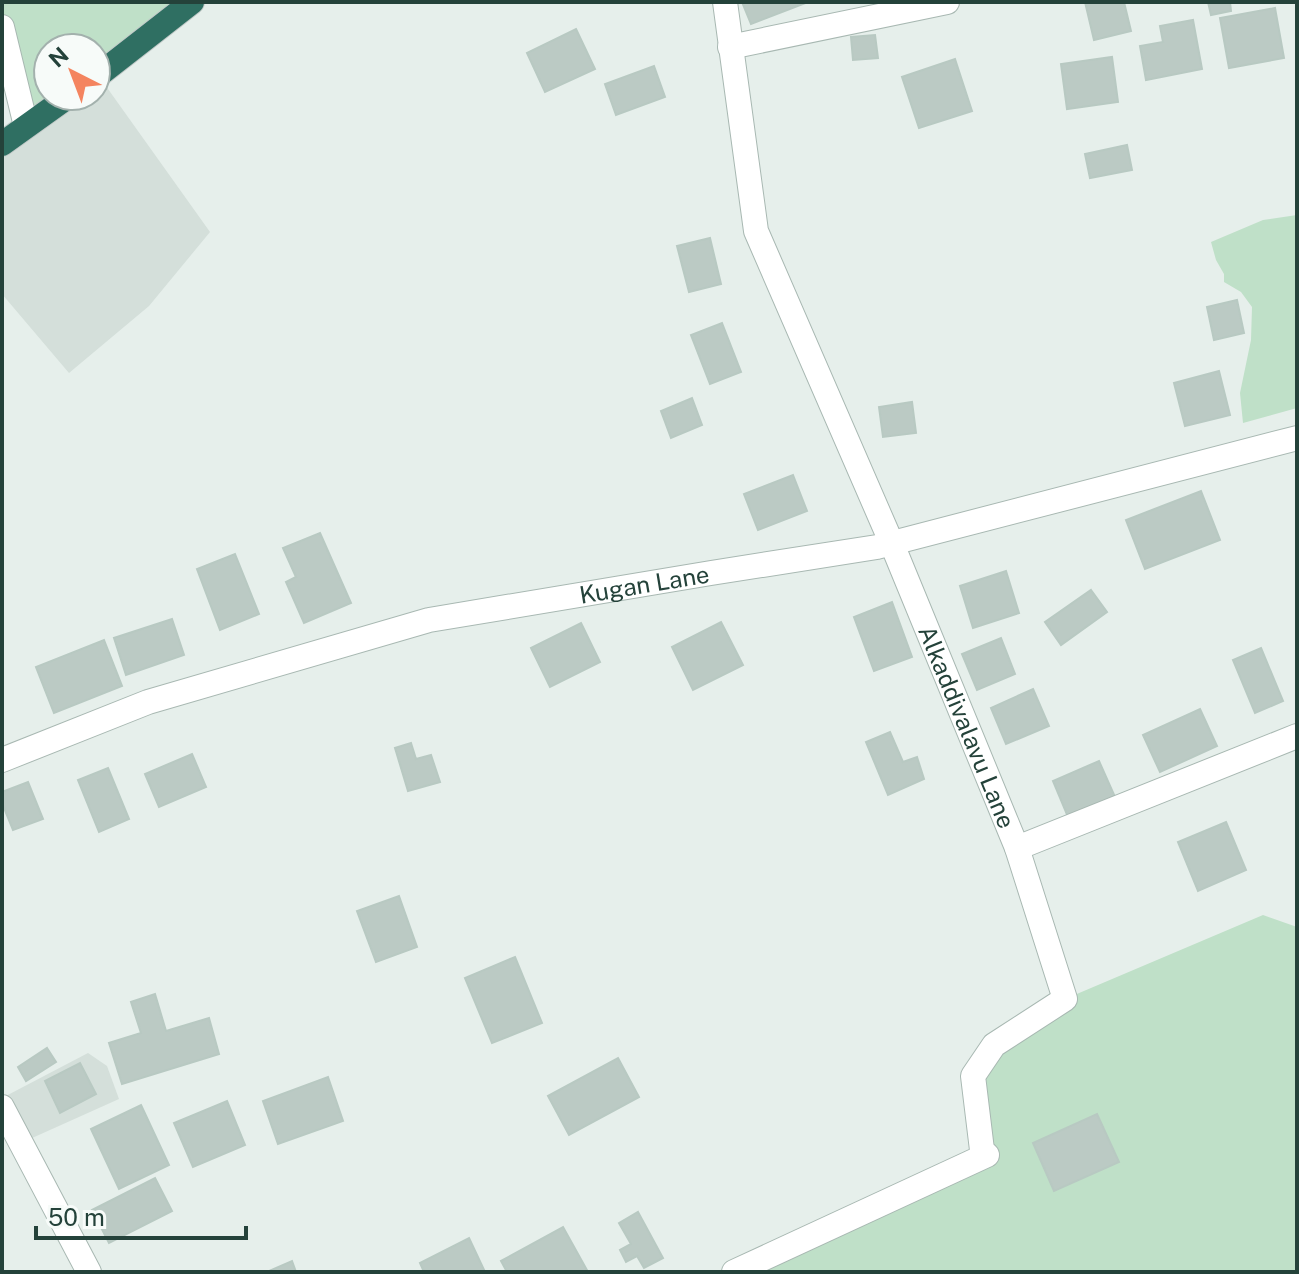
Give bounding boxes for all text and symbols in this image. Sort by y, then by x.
north arrow [32,32,112,112]
text: N [44,42,74,73]
street label: Kugan Lane [577,560,711,609]
street label: Alkaddivalavu Lane [913,621,1021,832]
scale bar [36,1190,246,1240]
text: 50 m [48,1203,105,1231]

